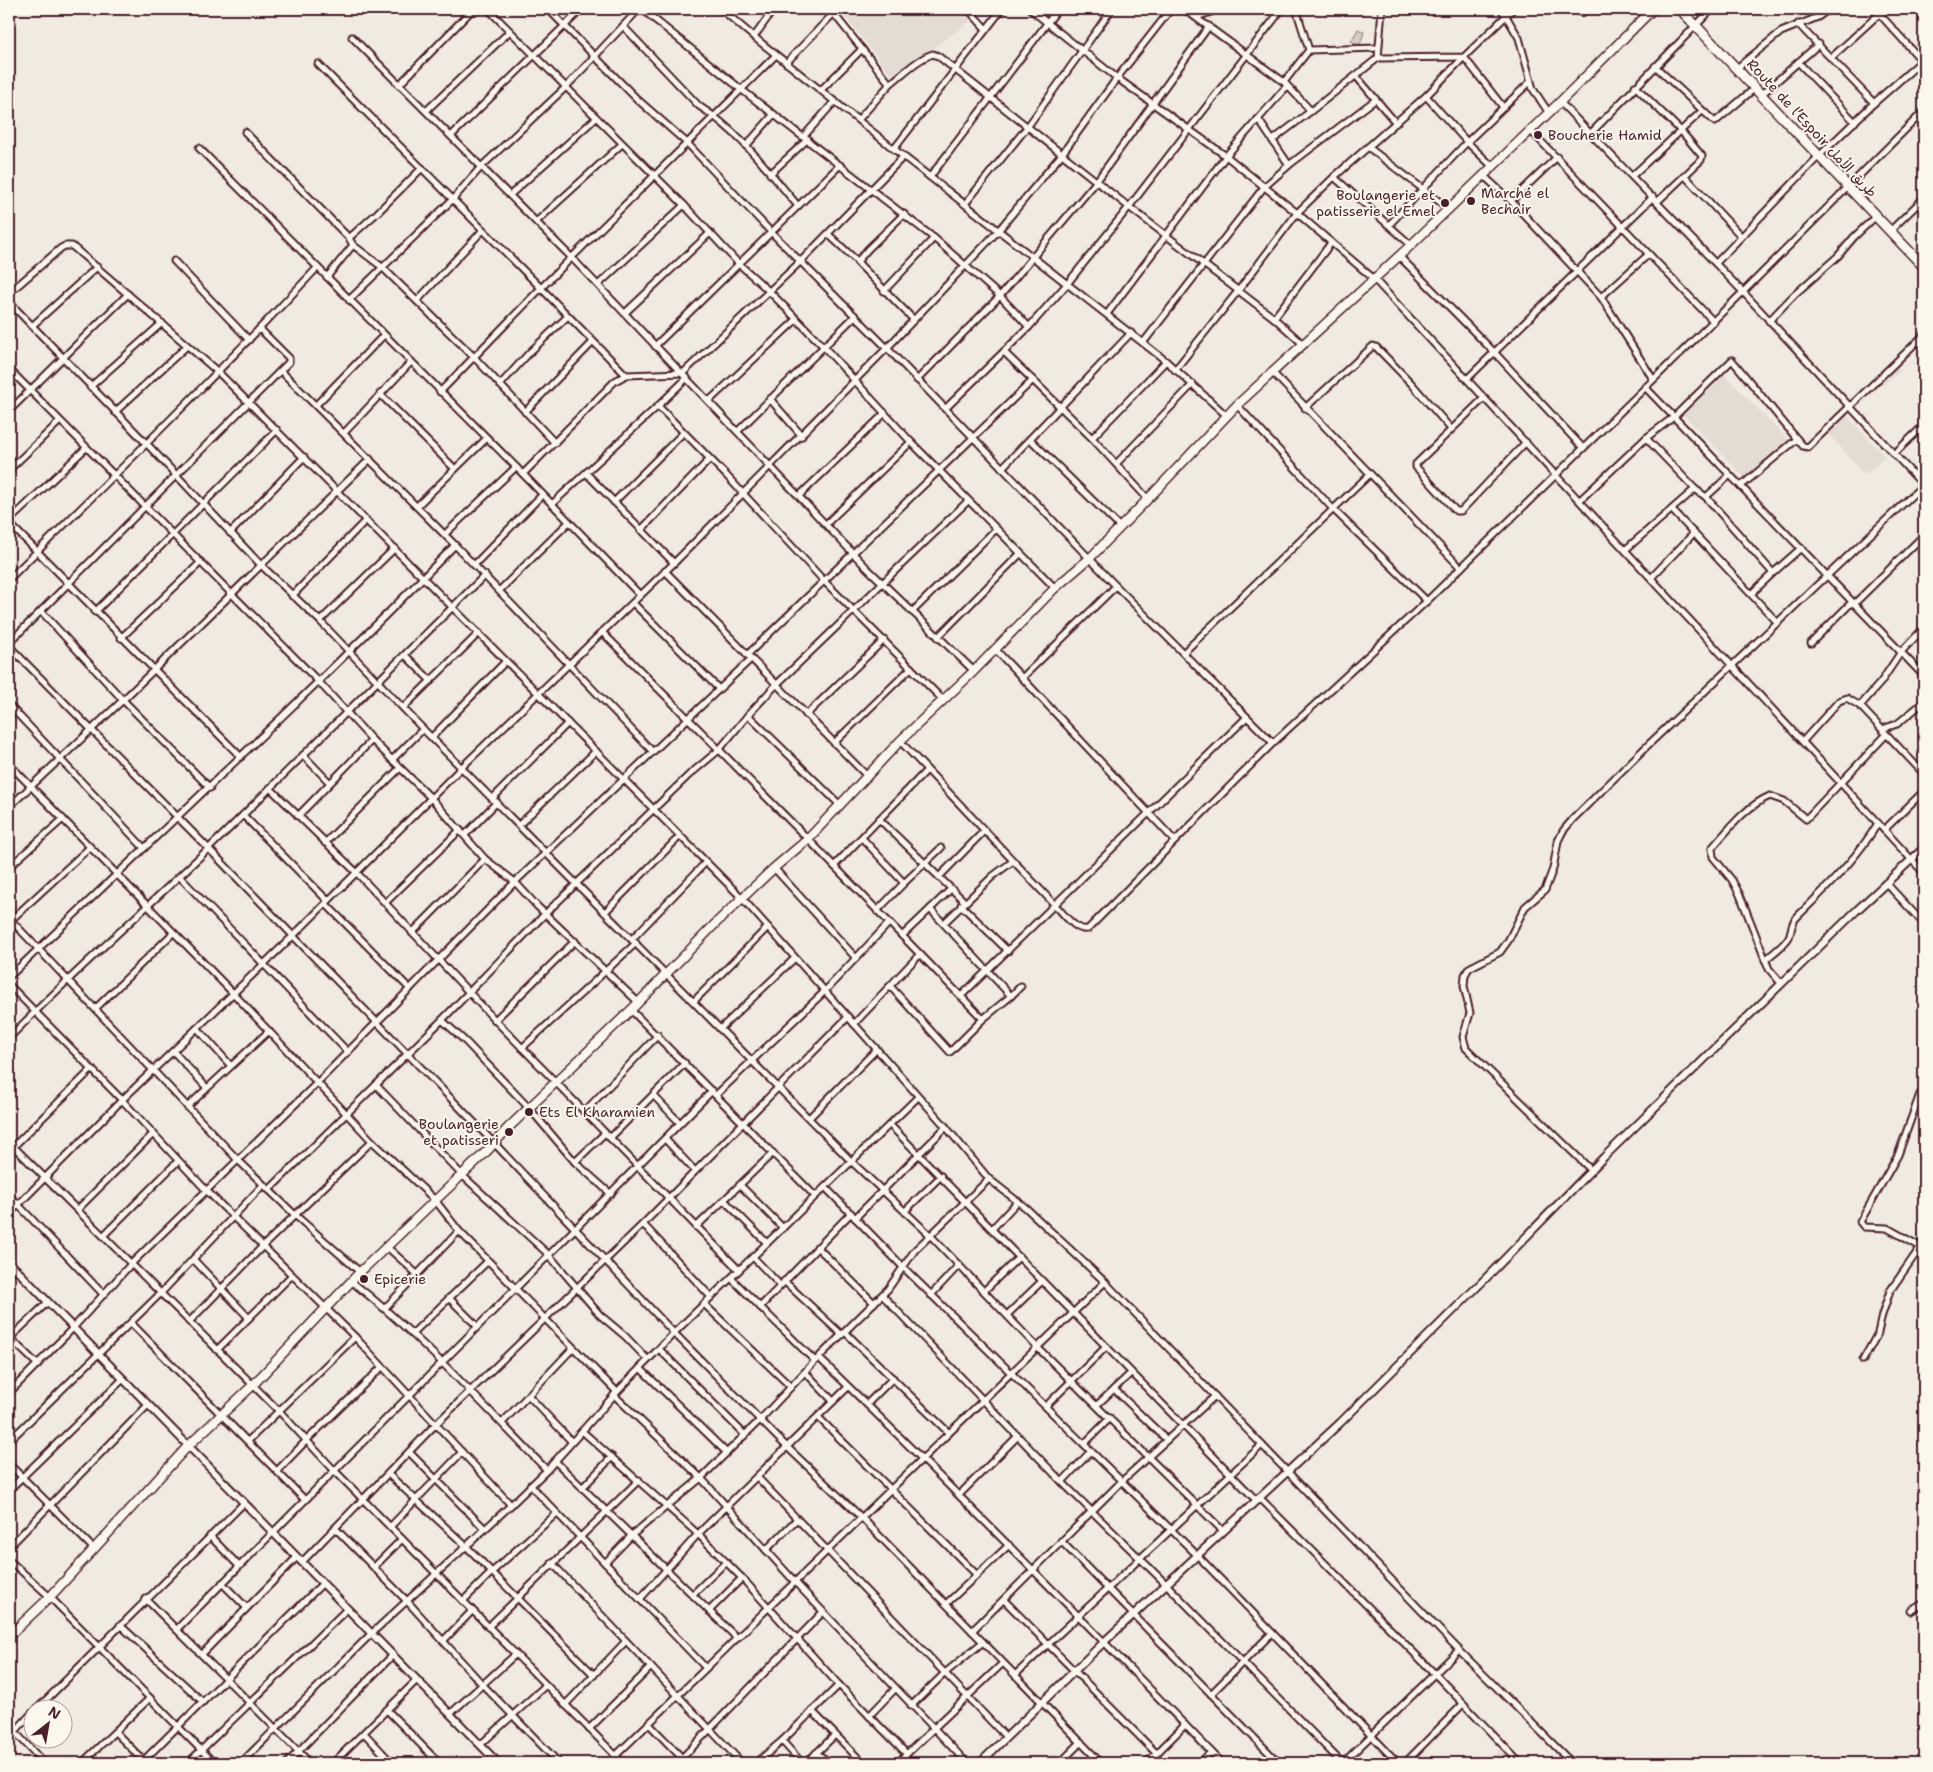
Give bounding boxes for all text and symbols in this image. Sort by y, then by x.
street label: Route de l’Espoir طريق الأمل [1743,55,1881,201]
place label: Boucherie Hamid [1548,126,1662,144]
marker: Boucherie Hamid [1532,129,1544,141]
place label: Marché el Bechair [1481,184,1550,218]
place label: Boulangerie et patisserie el Emel [1316,186,1436,220]
marker: Marché el Bechair [1465,195,1477,207]
marker: Boulangerie et patisserie el Emel [1439,197,1451,209]
place label: Ets El Kharamien [539,1103,656,1121]
marker: Ets El Kharamien [523,1106,535,1118]
place label: Boulangerie et patisseri [419,1115,499,1149]
marker: Boulangerie et patisseri [503,1126,515,1138]
place label: Epicerie [374,1270,426,1288]
marker: Epicerie [358,1273,370,1285]
north arrow [22,1700,72,1750]
text: N [45,1702,64,1723]

